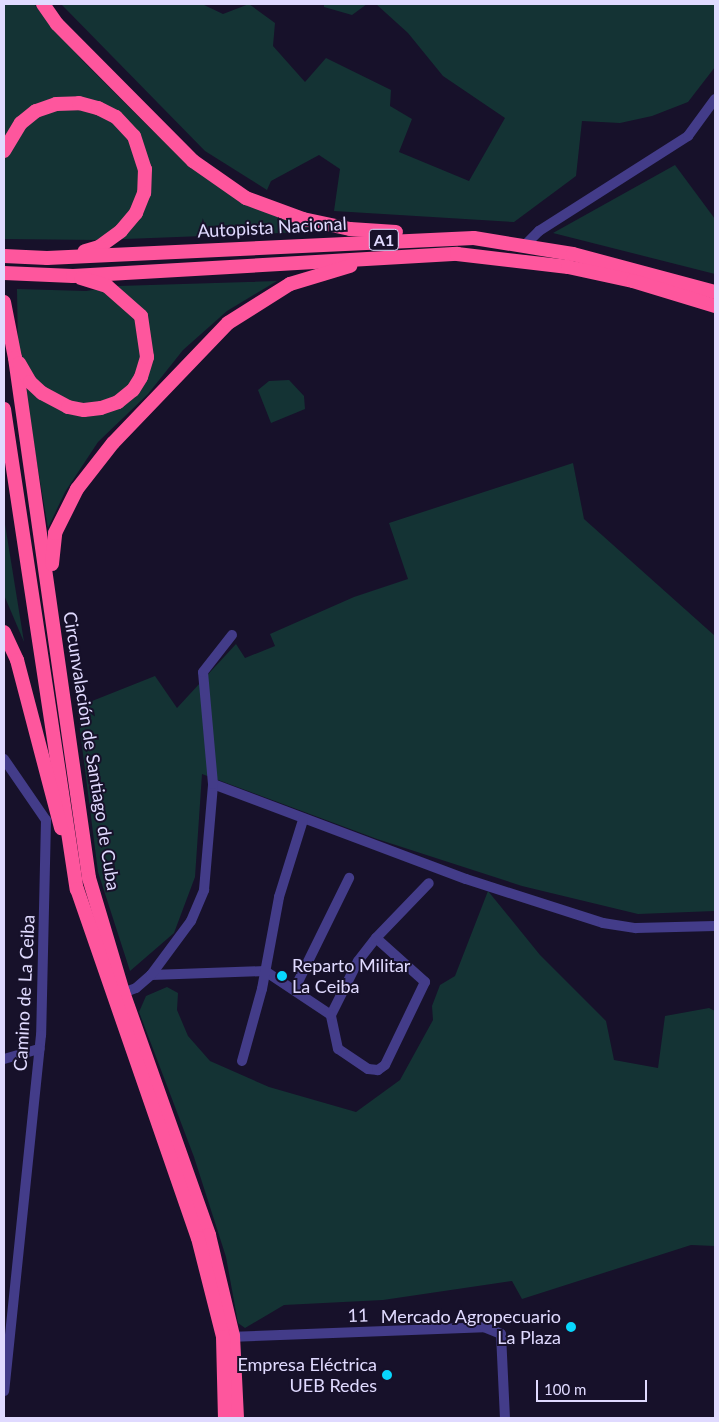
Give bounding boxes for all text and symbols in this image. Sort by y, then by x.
street label: Autopista Nacional [197,212,347,242]
road number: A1 [368,226,400,254]
street label: Circunvalación de Santiago de Cuba [59,610,125,892]
street label: Camino de La Ceiba [9,914,39,1072]
place label: Reparto Militar La Ceiba [292,955,410,998]
marker: Reparto Militar La Ceiba [276,970,288,982]
street label: 11 [347,1304,369,1326]
place label: Mercado Agropecuario La Plaza [380,1306,561,1348]
marker: Mercado Agropecuario La Plaza [565,1321,577,1333]
place label: Empresa Eléctrica UEB Redes [237,1354,377,1396]
marker: Empresa Eléctrica UEB Redes [381,1369,393,1381]
scale bar [539,1370,650,1402]
text: 100 m [544,1380,586,1398]

